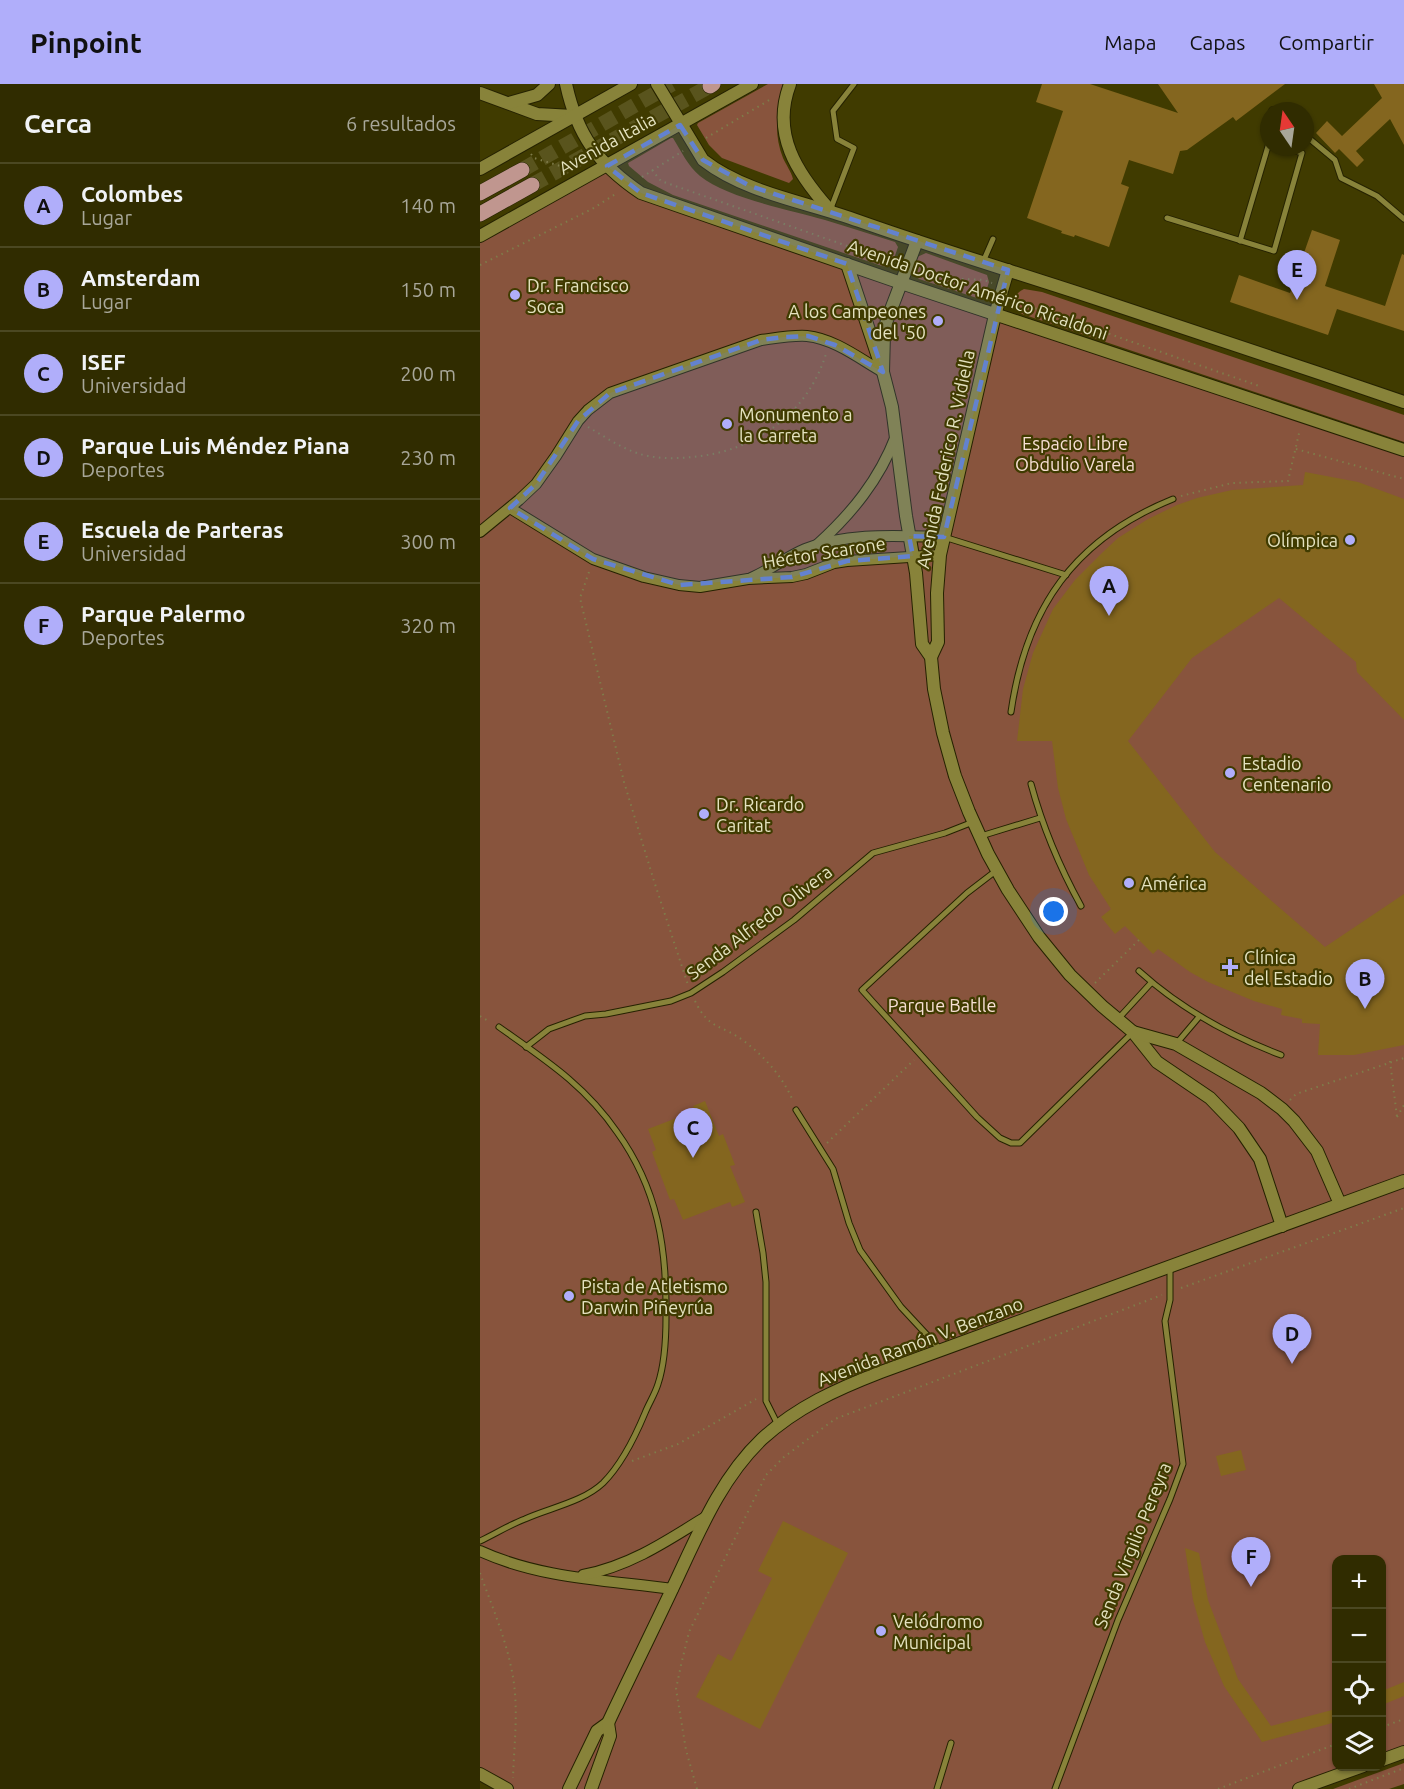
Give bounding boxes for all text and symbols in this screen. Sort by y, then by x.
text: Pinpoint [30,27,142,58]
text: Mapa [1104,30,1156,54]
text: Capas [1189,30,1245,54]
text: Compartir [1278,30,1374,54]
north arrow [1260,102,1314,156]
street label: Avenida Italia [555,108,659,178]
text: Cerca [24,109,92,138]
text: 6 resultados [346,112,456,135]
text: Colombes [81,181,183,206]
text: A [36,194,51,217]
text: 140 m [400,194,456,217]
text: Lugar [81,206,132,229]
street label: Avenida Doctor Américo Ricaldoni [845,235,1111,343]
pin: E [1278,250,1316,300]
text: Amsterdam [81,265,201,290]
place label: Dr. Francisco Soca [527,275,629,316]
text: B [37,278,50,301]
text: 150 m [400,278,456,301]
marker: Dr. Francisco Soca [508,288,522,302]
text: Lugar [81,290,132,313]
place label: A los Campeones del '50 [788,301,926,342]
marker: A los Campeones del '50 [931,314,945,328]
street label: Avenida Federico R. Vidiella [912,348,978,570]
text: ISEF [81,349,126,374]
text: C [37,362,50,385]
text: 200 m [400,362,456,385]
text: Universidad [81,374,186,397]
place label: Monumento a la Carreta [739,404,852,445]
marker: Monumento a la Carreta [720,417,734,431]
text: Parque Luis Méndez Piana [81,433,350,458]
park label: Espacio Libre Obdulio Varela [1015,433,1135,474]
text: D [36,446,51,469]
text: 230 m [400,446,456,469]
text: Deportes [81,458,165,481]
text: Escuela de Parteras [81,517,284,542]
text: E [38,530,49,553]
text: 300 m [400,530,456,553]
place label: Olímpica [1267,530,1338,550]
street label: Héctor Scarone [761,532,887,572]
marker: Olímpica [1343,533,1357,547]
text: Universidad [81,542,186,565]
pin: A [1090,566,1128,616]
text: Parque Palermo [81,601,245,626]
text: F [38,614,49,637]
text: 320 m [400,614,456,637]
text: Deportes [81,626,165,649]
place label: Estadio Centenario [1242,753,1331,794]
marker: Estadio Centenario [1223,766,1237,780]
place label: Dr. Ricardo Caritat [716,794,804,835]
marker: Dr. Ricardo Caritat [697,807,711,821]
street label: Senda Alfredo Olivera [682,861,836,983]
place label: América [1141,873,1207,893]
marker: América [1122,876,1136,890]
your location [1039,897,1068,926]
place label: Clínica del Estadio [1244,947,1333,988]
marker: Clínica del Estadio [1221,958,1239,976]
pin: B [1346,960,1384,1009]
park label: Parque Batlle [888,995,996,1015]
pin: C [674,1108,712,1158]
place label: Pista de Atletismo Darwin Piñeyrúa [581,1276,728,1317]
marker: Pista de Atletismo Darwin Piñeyrúa [562,1289,576,1303]
street label: Avenida Ramón V. Benzano [814,1293,1026,1389]
pin: D [1272,1314,1312,1364]
street label: Senda Virgilio Pereyra [1090,1459,1174,1631]
pin: F [1232,1538,1270,1587]
map controls [1332,1555,1386,1771]
button: + [1332,1555,1386,1609]
button: − [1332,1609,1386,1663]
place label: Velódromo Municipal [893,1611,983,1652]
marker: Velódromo Municipal [874,1624,888,1638]
button: locate [1332,1663,1386,1717]
button: layers [1332,1717,1386,1771]

